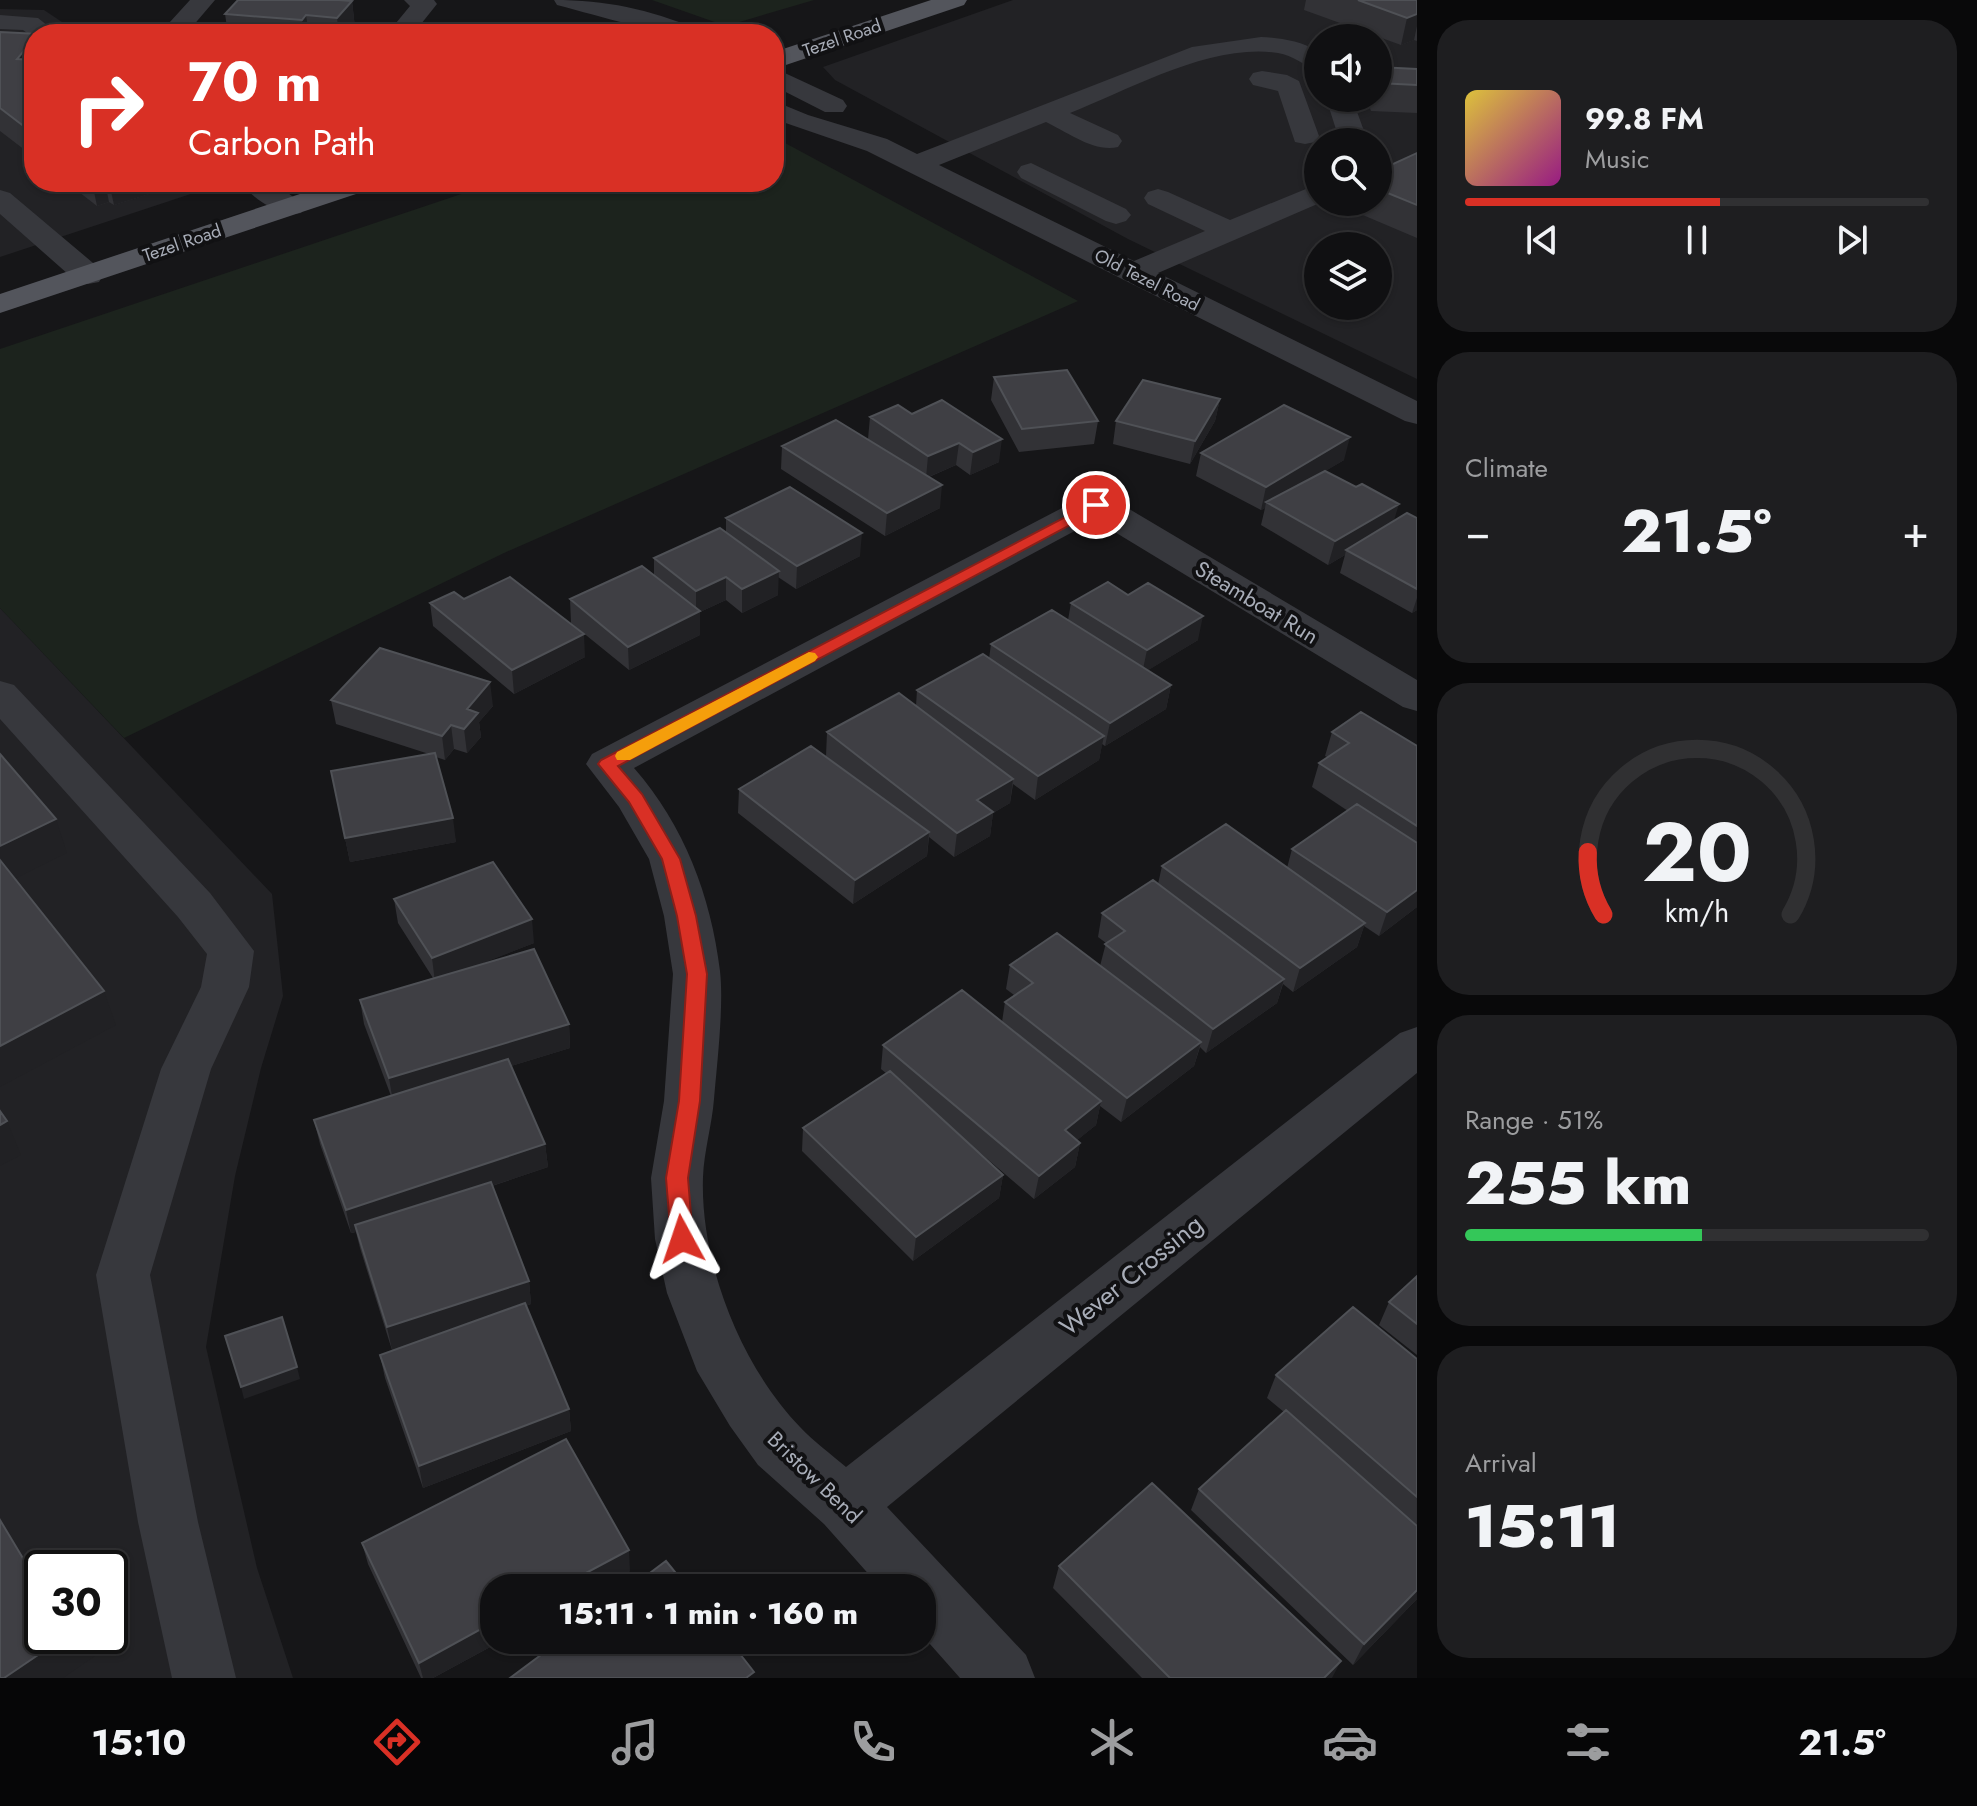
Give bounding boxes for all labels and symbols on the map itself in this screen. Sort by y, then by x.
street label: Tezel Road [799,12,885,64]
street label: Tezel Road [139,217,225,269]
street label: Old Tezel Road [1090,242,1204,318]
pin [1062,471,1130,539]
street label: Steamboat Run [1189,553,1325,651]
position arrow [640,1197,724,1281]
street label: Wever Crossing [1051,1205,1211,1345]
street label: Bristow Bend [760,1424,870,1530]
speed limit sign: 30 [24,1550,128,1654]

